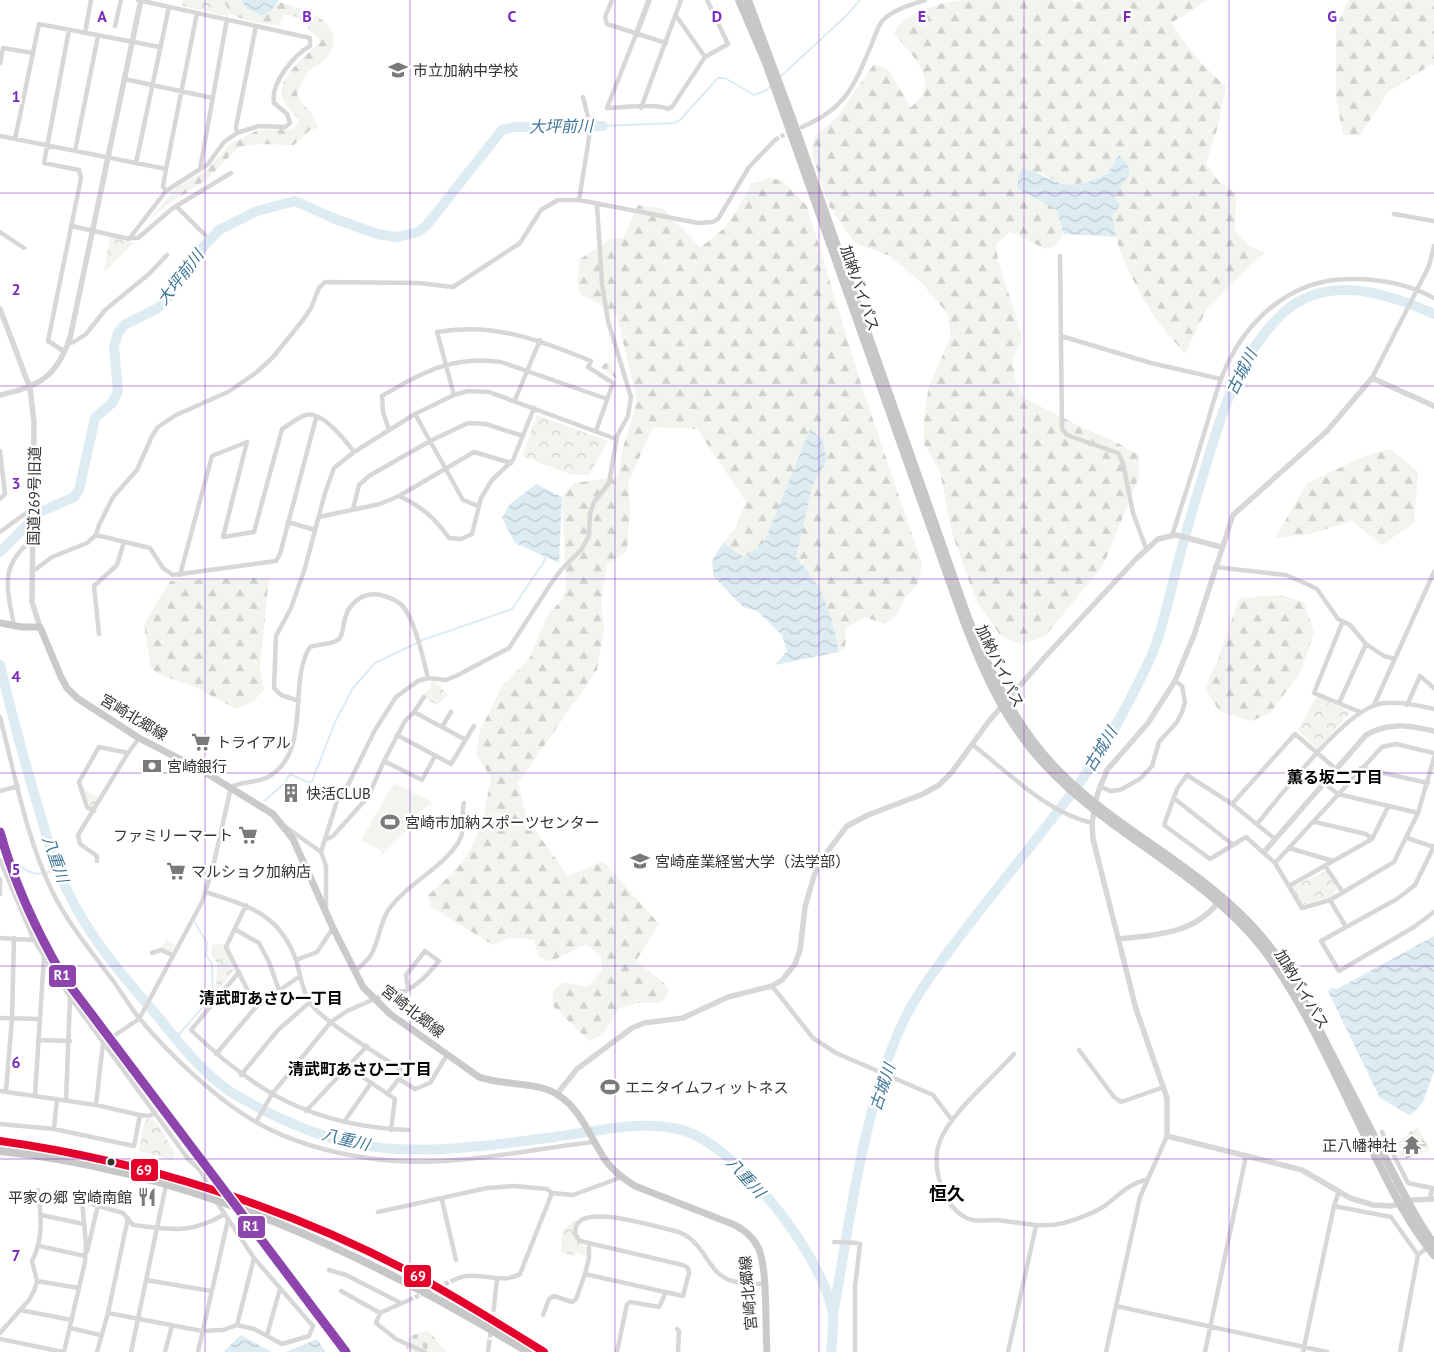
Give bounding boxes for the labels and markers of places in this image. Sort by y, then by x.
school or university icon: 市立加納中学校 [387,59,409,81]
place label: 市立加納中学校 [413,61,518,80]
supermarket icon: トライアル [190,731,212,753]
place label: トライアル [216,733,291,752]
bank icon: 宮崎銀行 [141,755,163,777]
place label: 宮崎銀行 [167,757,227,776]
building icon: 快活CLUB [280,782,302,804]
place label: 快活CLUB [306,784,371,803]
sports icon: 宮崎市加納スポーツセンター [379,811,401,833]
place label: 宮崎市加納スポーツセンター [405,813,600,832]
supermarket icon: ファミリーマート [237,824,259,846]
place label: ファミリーマート [113,826,233,845]
school or university icon: 宮崎産業経営大学（法学部） [629,850,651,872]
place label: 宮崎産業経営大学（法学部） [655,852,850,871]
supermarket icon: マルショク加納店 [165,860,187,882]
place label: マルショク加納店 [191,862,311,881]
sports icon: エニタイムフィットネス [599,1076,621,1098]
place label: エニタイムフィットネス [625,1078,789,1097]
temple icon: 正八幡神社 [1401,1134,1423,1156]
place label: 正八幡神社 [1322,1136,1397,1155]
unlabelled marker [106,1157,116,1167]
restaurant icon: 平家の郷 宮崎南館 [136,1186,158,1208]
place label: 平家の郷 宮崎南館 [8,1188,132,1207]

